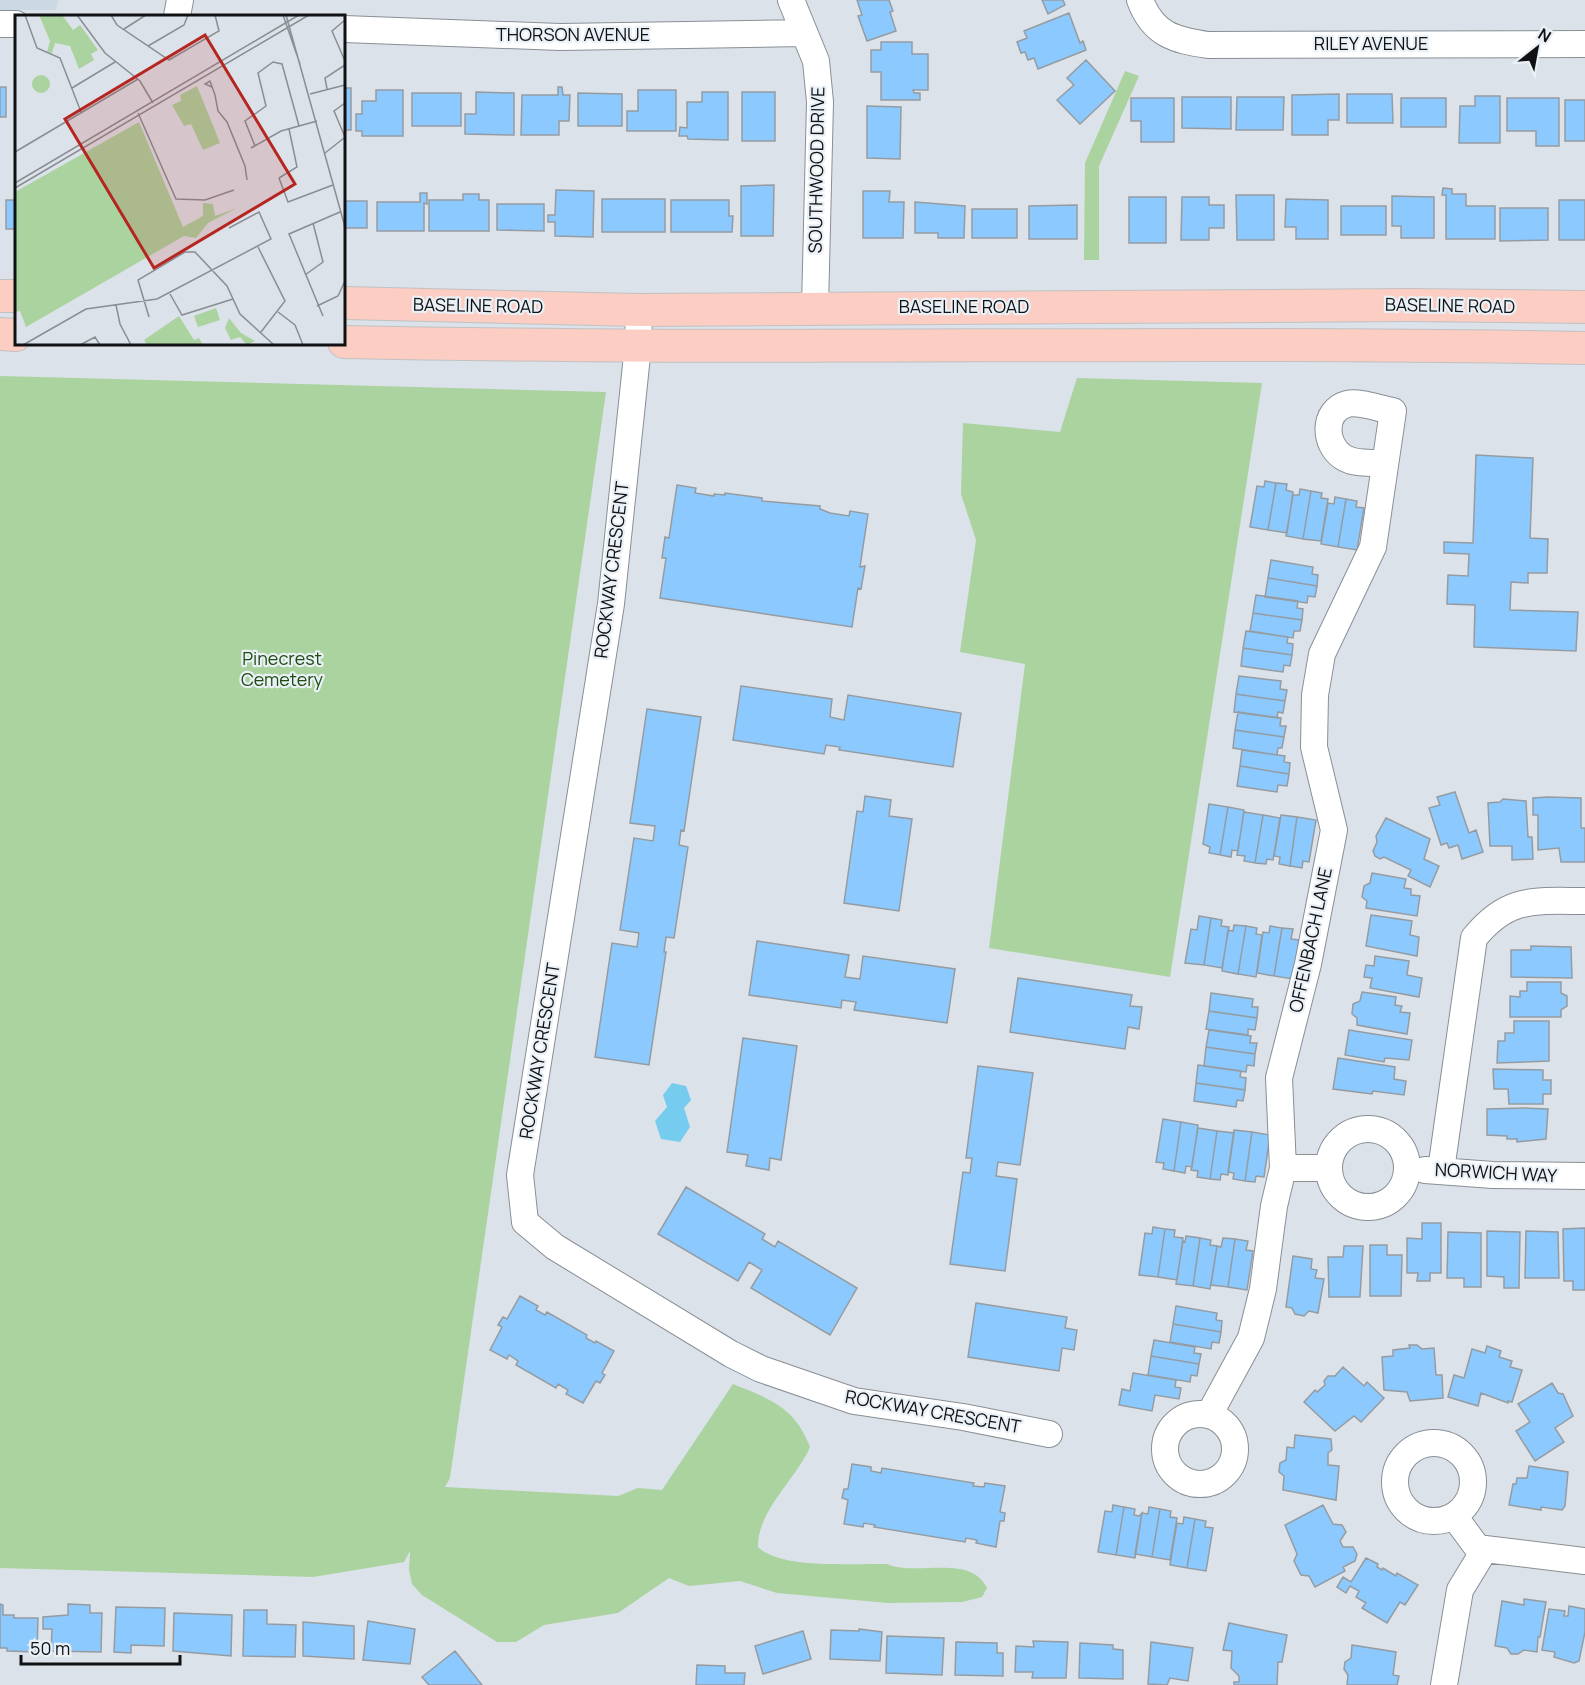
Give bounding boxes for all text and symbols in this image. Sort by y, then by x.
inset map [15,15,345,345]
north arrow [1507,18,1567,78]
street label: THORSON AVENUE [496,22,650,46]
text: N [1534,23,1555,48]
street label: RILEY AVENUE [1314,31,1428,55]
street label: SOUTHWOOD DRIVE [803,86,829,254]
street label: BASELINE ROAD [413,292,543,318]
street label: BASELINE ROAD [1385,292,1515,318]
street label: BASELINE ROAD [899,294,1029,318]
street label: ROCKWAY CRESCENT [588,480,634,660]
park label: Pinecrest Cemetery [241,646,324,691]
street label: OFFENBACH LANE [1283,865,1337,1015]
street label: ROCKWAY CRESCENT [513,961,565,1141]
street label: NORWICH WAY [1434,1157,1559,1187]
street label: ROCKWAY CRESCENT [843,1384,1023,1438]
scale bar [21,1628,180,1666]
text: 50 m [30,1636,70,1660]

